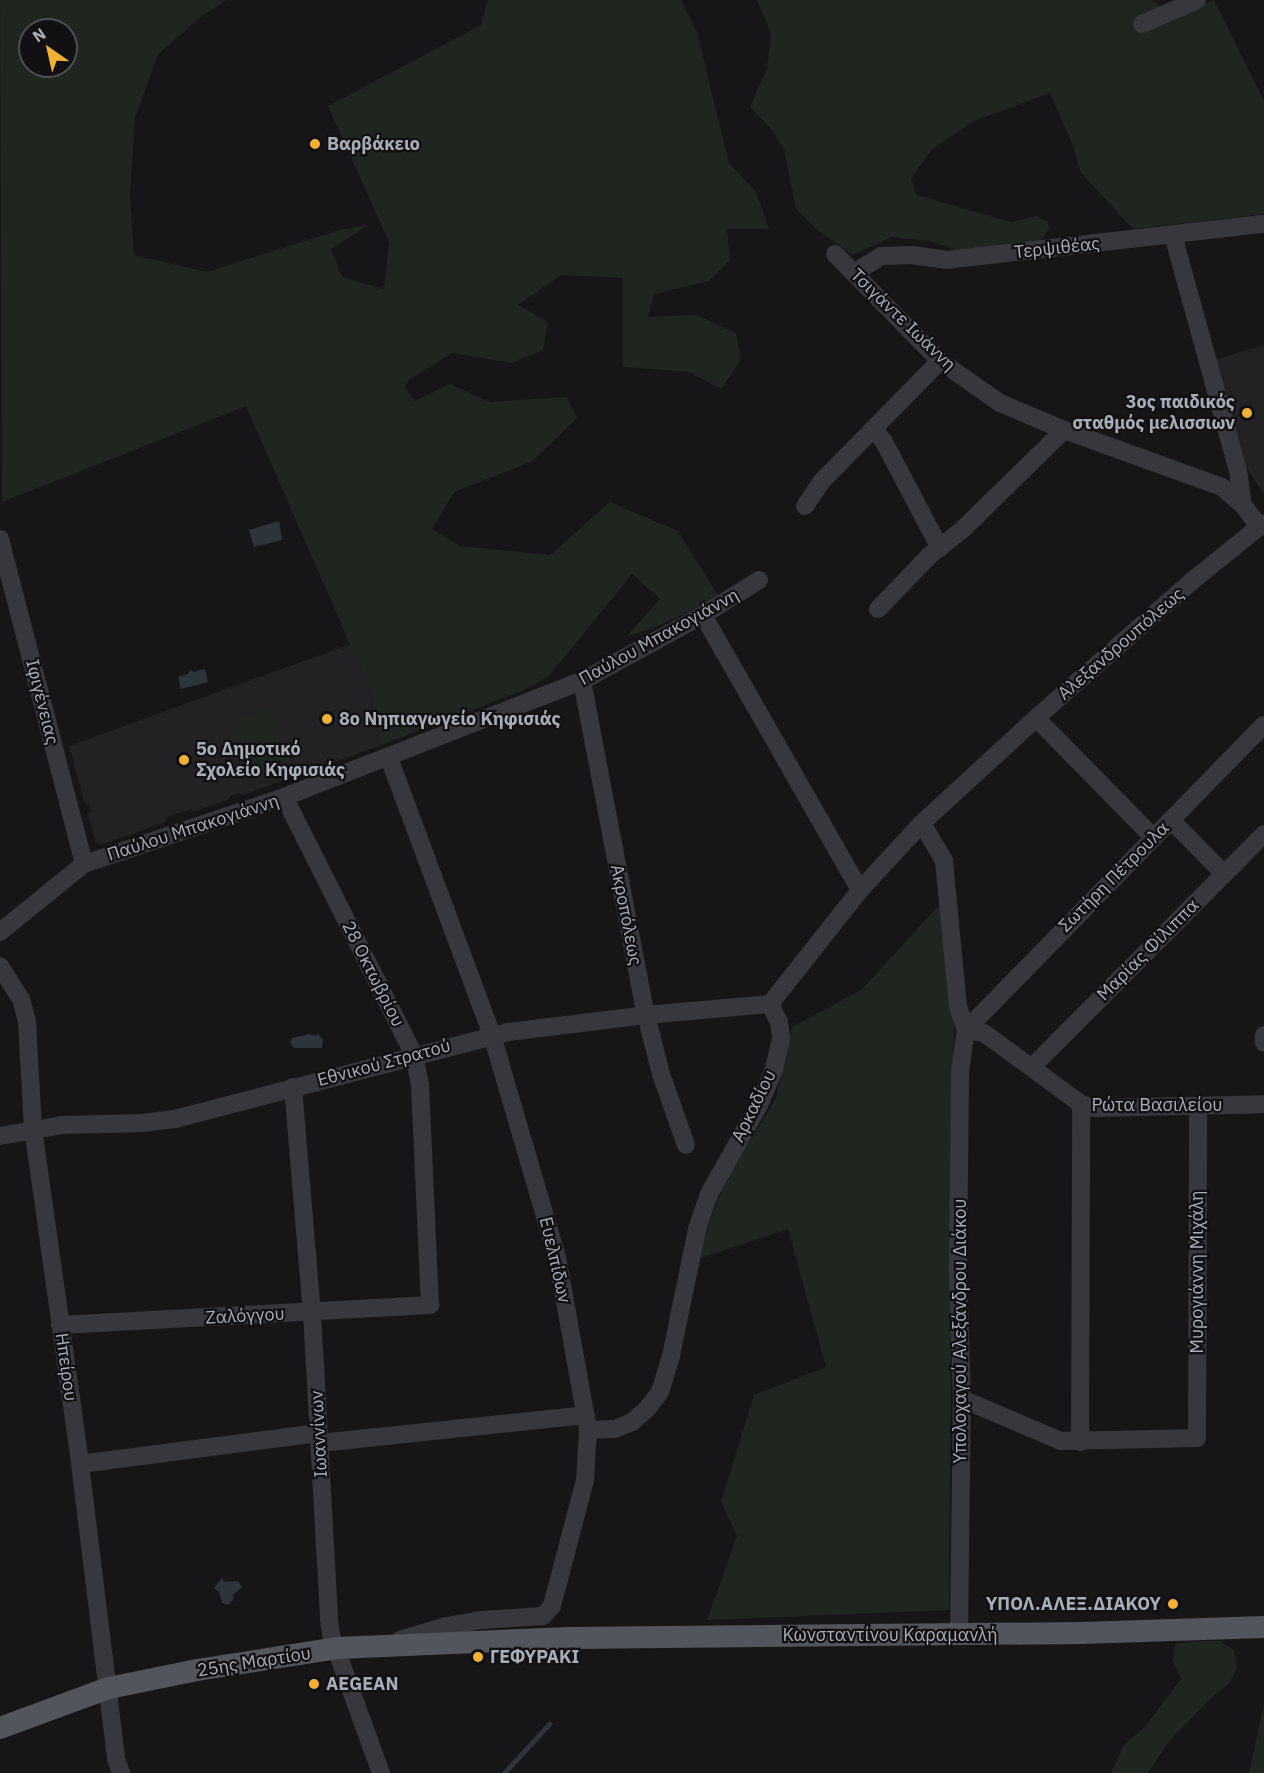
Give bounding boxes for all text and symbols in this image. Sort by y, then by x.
north arrow [18,18,78,78]
text: N [29,23,49,46]
place label: Βαρβάκειο [327,133,420,155]
marker: Βαρβάκειο [308,137,322,151]
street label: Τερψιθέας [1013,233,1101,263]
street label: Τσιγάντε Ιωάννη [846,264,960,376]
place label: 3ος παιδικός σταθμός μελισσιων [1072,392,1235,434]
marker: 3ος παιδικός σταθμός μελισσιων [1240,406,1254,420]
street label: Αλεξανδρουπόλεως [1053,583,1189,705]
street label: Παύλου Μπακογιάννη [575,584,743,690]
street label: Ιφιγένειας [21,657,63,747]
place label: 8ο Νηπιαγωγείο Κηφισιάς [339,708,561,730]
marker: 8ο Νηπιαγωγείο Κηφισιάς [320,712,334,726]
place label: 5ο Δημοτικό Σχολείο Κηφισιάς [196,739,345,782]
marker: 5ο Δημοτικό Σχολείο Κηφισιάς [177,753,191,767]
street label: Παύλου Μπακογιάννη [104,790,282,866]
street label: Σωτήρη Πέτρουλα [1054,817,1174,937]
street label: Ακροπόλεως [606,863,646,967]
street label: Μαρίας Φίλιππα [1093,895,1203,1005]
street label: 28 Οκτωβρίου [337,918,409,1030]
street label: Εθνικού Στρατού [315,1035,453,1091]
street label: Αρκαδίου [727,1066,781,1146]
street label: Ρώτα Βασιλείου [1092,1094,1222,1116]
street label: Μυρογιάννη Μιχάλη [1186,1190,1208,1354]
street label: Υπολοχαγού Αλεξάνδρου Διάκου [949,1198,971,1464]
street label: Ευελπίδων [535,1215,575,1305]
street label: Ζαλόγγου [205,1303,285,1329]
street label: Ηπείρου [51,1331,81,1403]
street label: Ιωαννίνων [306,1390,332,1478]
place label: ΥΠΟΛ.ΑΛΕΞ.ΔΙΑΚΟΥ [986,1593,1161,1615]
marker: ΥΠΟΛ.ΑΛΕΞ.ΔΙΑΚΟΥ [1166,1597,1180,1611]
street label: Κωνσταντίνου Καραμανλή [783,1624,997,1646]
street label: 25ης Μαρτίου [196,1642,312,1682]
place label: ΓΕΦΥΡΑΚΙ [490,1646,579,1668]
marker: ΓΕΦΥΡΑΚΙ [471,1650,485,1664]
place label: AEGEAN [326,1673,398,1695]
marker: AEGEAN [307,1677,321,1691]

